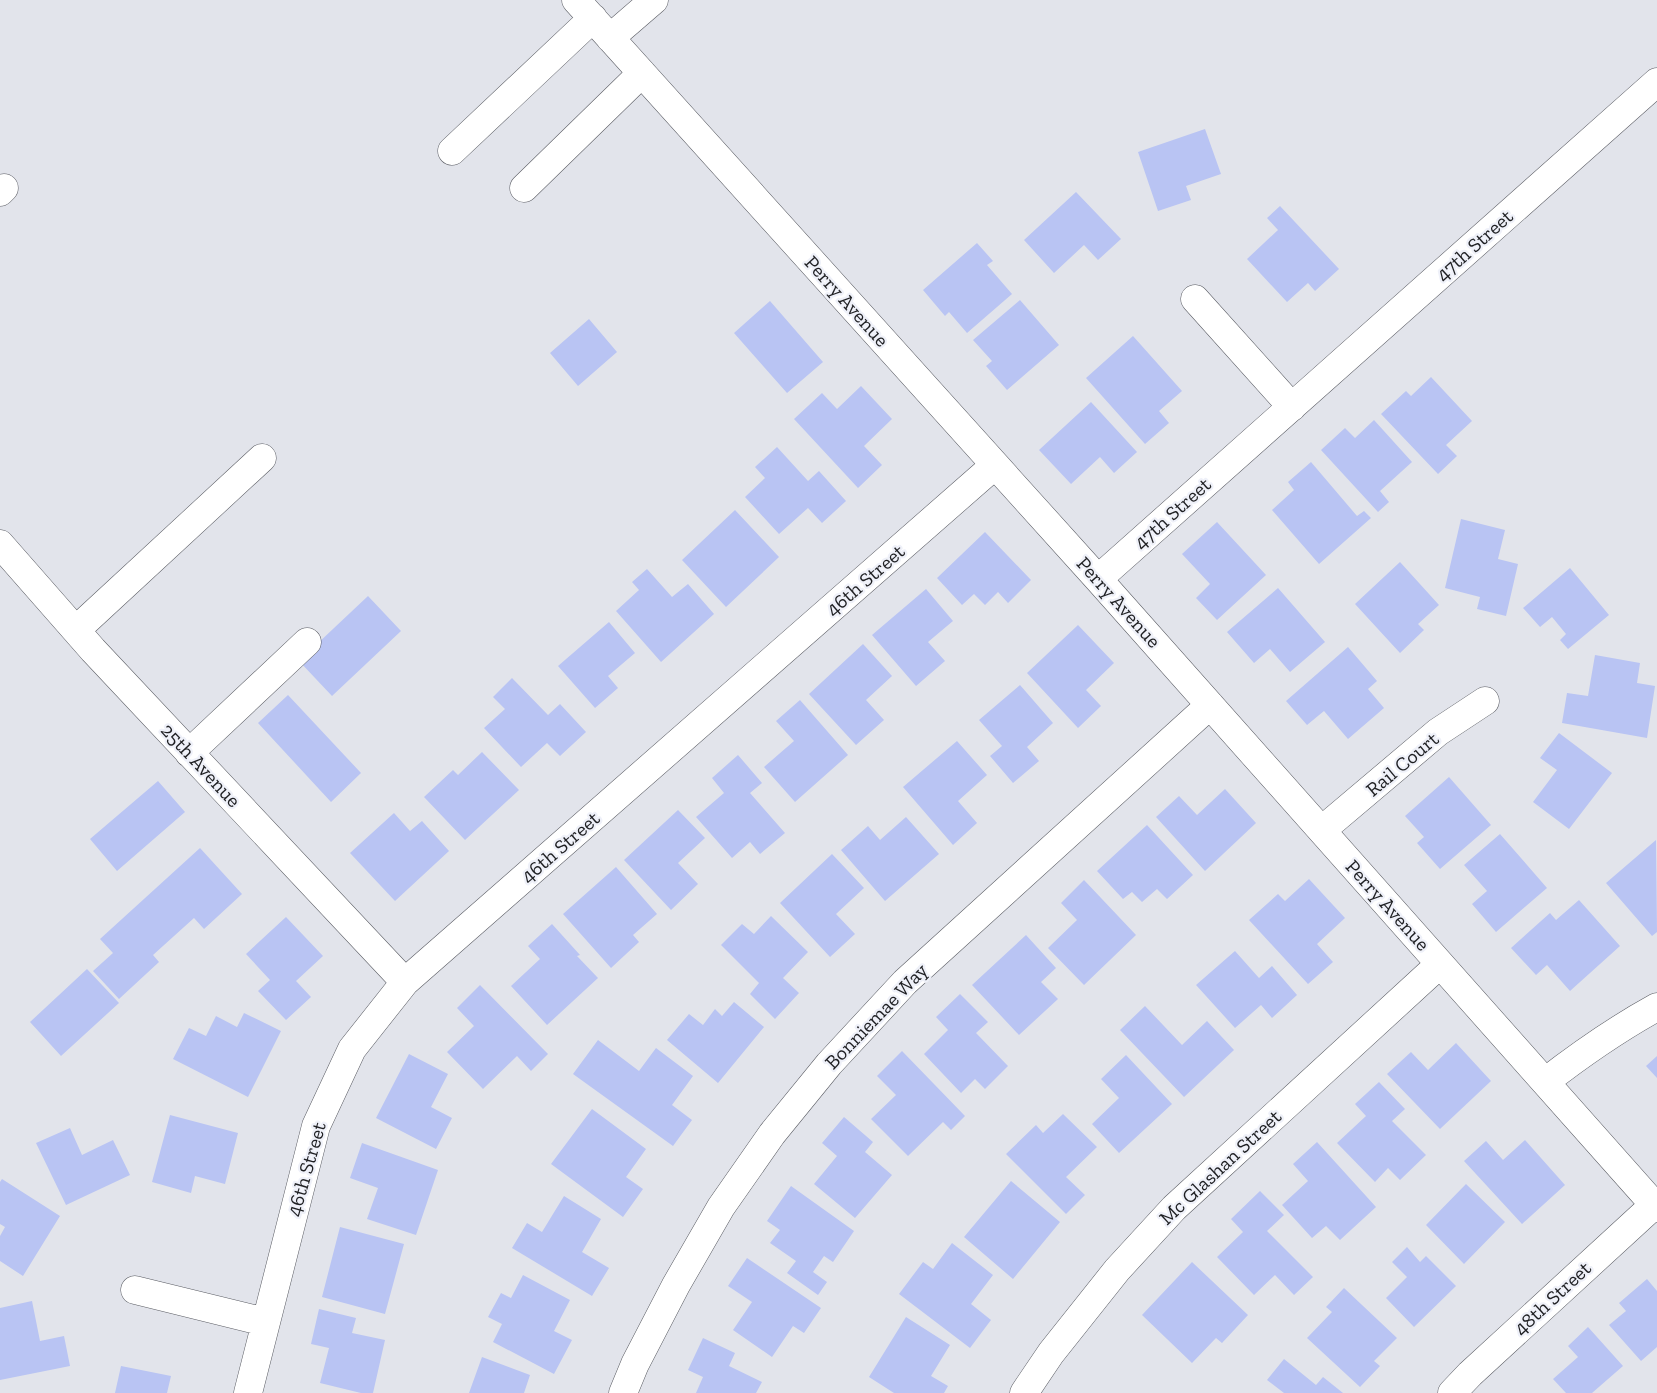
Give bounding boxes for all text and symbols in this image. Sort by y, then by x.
street label: 47th Street [1430,204,1518,286]
street label: Perry Avenue [800,251,894,351]
street label: 47th Street [1128,472,1216,554]
street label: 46th Street [821,539,910,621]
street label: Perry Avenue [1072,552,1166,652]
street label: 25th Avenue [156,718,246,812]
street label: Rail Court [1361,726,1444,801]
street label: 46th Street [516,806,605,888]
street label: Perry Avenue [1341,855,1435,955]
street label: Bonniemae Way [820,958,933,1074]
street label: Mc Glashan Street [1154,1104,1286,1230]
street label: 46th Street [281,1118,331,1219]
street label: 48th Street [1508,1256,1596,1340]

